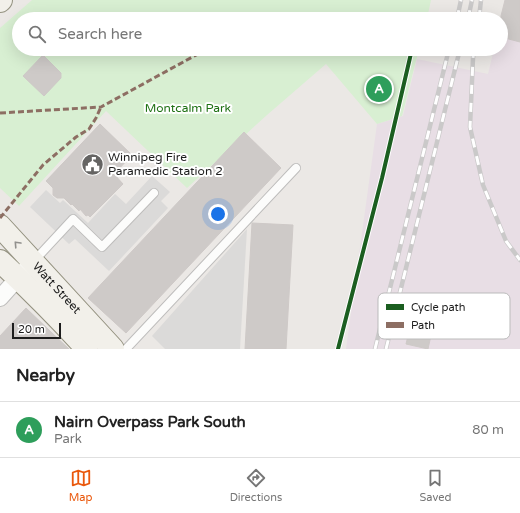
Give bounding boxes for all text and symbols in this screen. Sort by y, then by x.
search box [12,12,508,56]
icon: search [26,23,48,45]
text: Search here [58,25,142,43]
pin: A [366,74,392,104]
park label: Montcalm Park [145,101,232,115]
place label: Winnipeg Fire Paramedic Station 2 [108,150,223,178]
public building icon: Winnipeg Fire Paramedic Station 2 [80,151,106,177]
your location [208,204,228,224]
one-way arrow [14,241,22,249]
street label: Watt Street [30,259,84,317]
legend [378,293,510,339]
text: Cycle path [411,301,466,314]
text: Path [411,319,435,332]
scale bar [12,321,61,340]
text: 20 m [18,323,45,336]
text: Nearby [16,365,75,386]
text: Nairn Overpass Park South [54,413,246,431]
text: A [24,422,34,438]
text: 80 m [472,422,504,438]
text: Park [54,431,82,447]
tab: Map [69,467,92,504]
tab: Directions [230,467,282,504]
tab: Saved [420,467,451,504]

